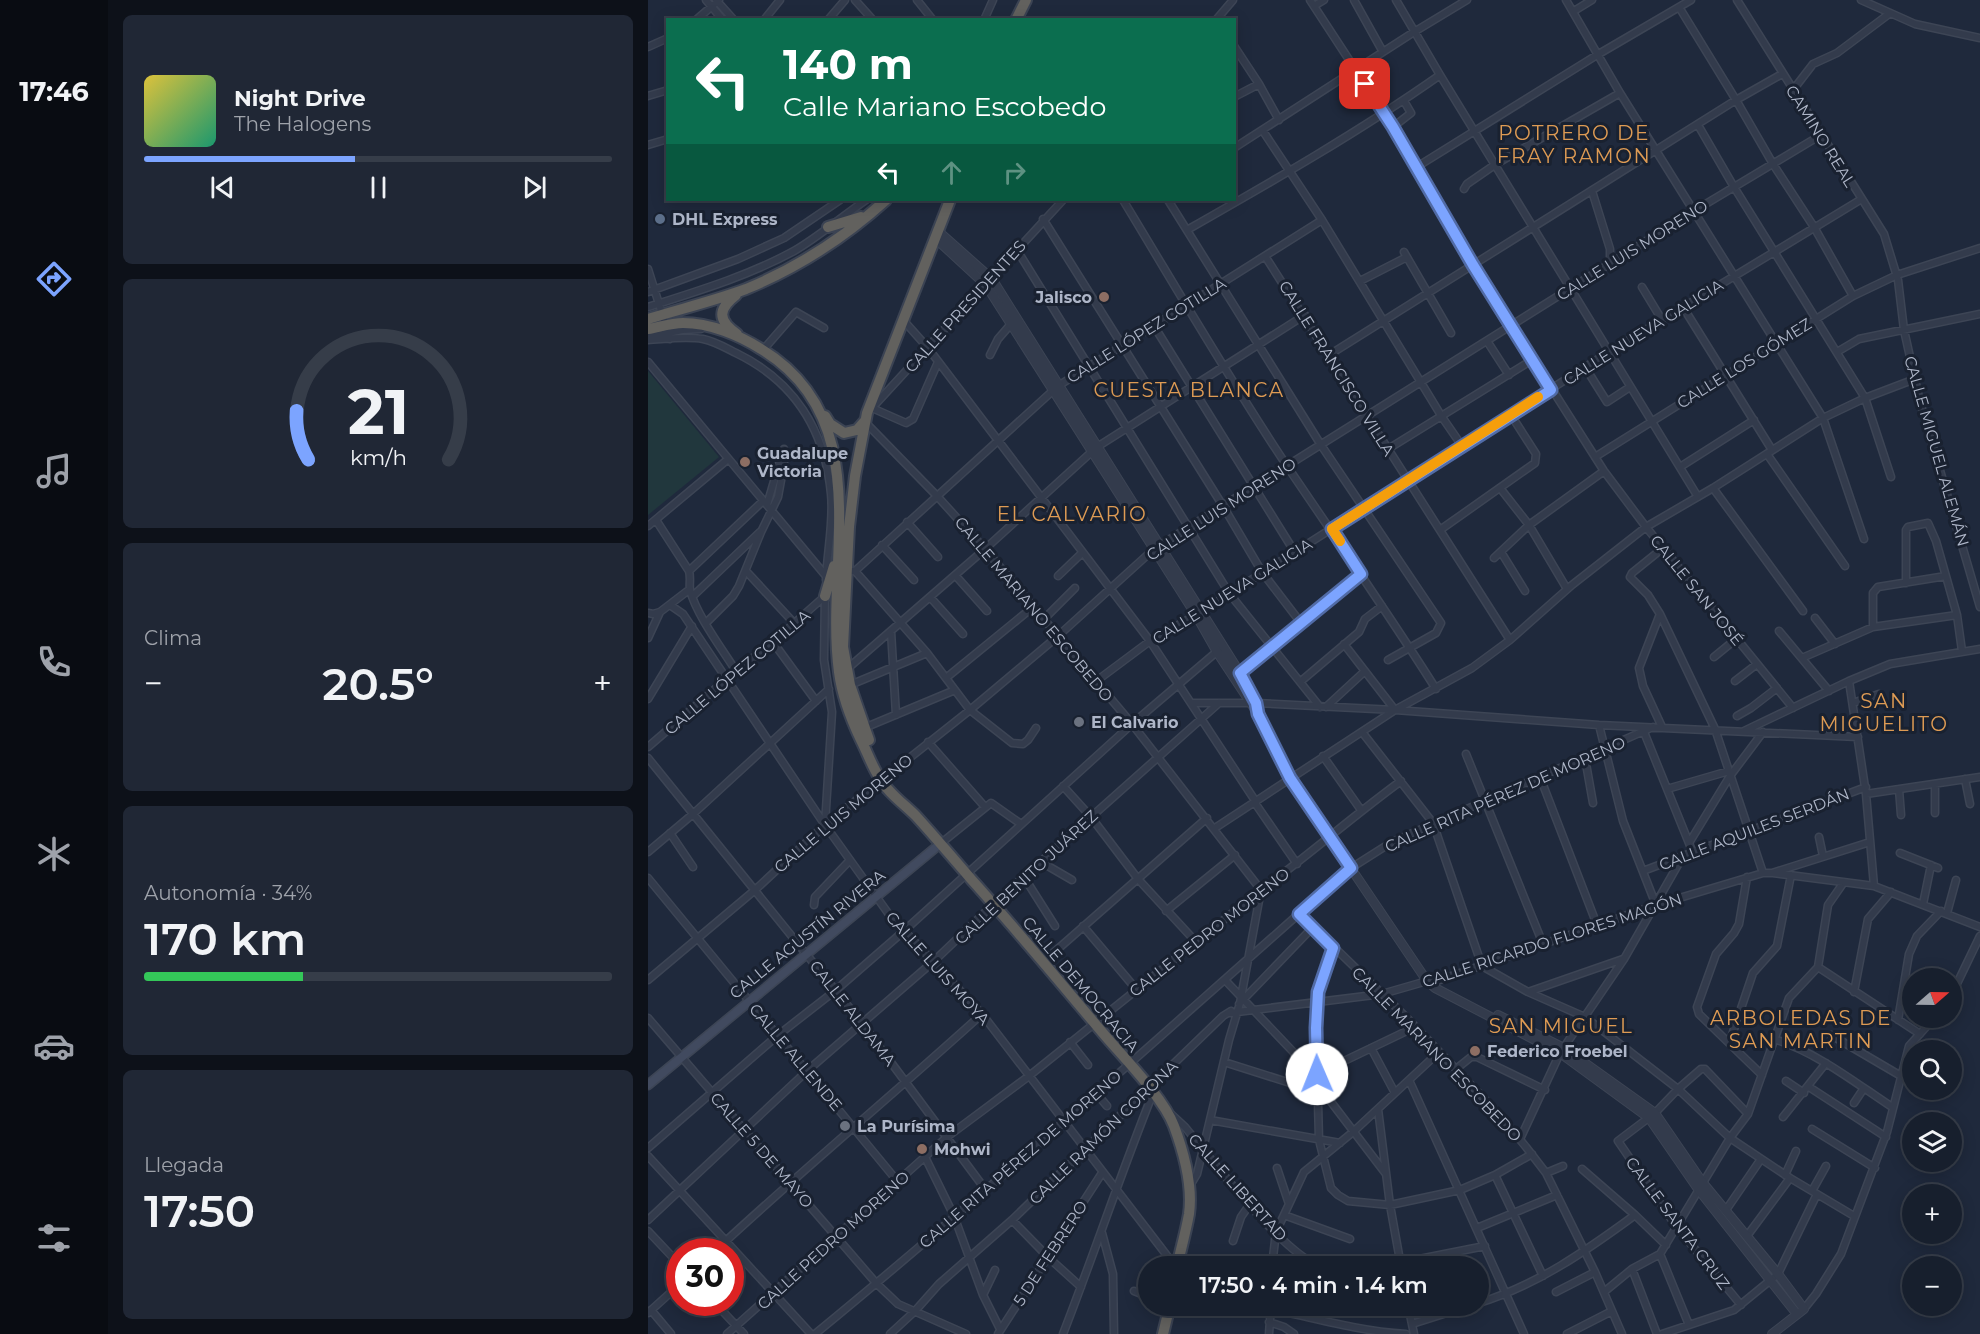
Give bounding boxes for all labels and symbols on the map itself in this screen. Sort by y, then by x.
pin [1339,58,1390,109]
street label: CAMINO REAL [1782,82,1860,191]
district label: POTRERO DE FRAY RAMON [1497,121,1651,168]
street label: CALLE LUIS MORENO [1553,196,1711,305]
place label: DHL Express [672,210,778,229]
marker: DHL Express [653,212,667,226]
street label: CALLE PRESIDENTES [901,236,1030,376]
street label: CALLE LÓPEZ COTILLA [1063,273,1230,387]
street label: CALLE NUEVA GALICIA [1560,275,1727,389]
street label: CALLE FRANCISCO VILLA [1275,277,1399,460]
place label: Jalisco [1035,288,1092,307]
marker: Jalisco [1097,290,1111,304]
street label: CALLE LOS GÓMEZ [1673,314,1815,413]
street label: CALLE MIGUEL ALEMÁN [1900,354,1973,548]
district label: CUESTA BLANCA [1094,378,1285,402]
place label: Guadalupe Victoria [756,444,848,481]
street label: CALLE LUIS MORENO [1143,454,1300,565]
marker: Guadalupe Victoria [738,455,752,469]
district label: EL CALVARIO [997,502,1147,526]
street label: CALLE MARIANO ESCOBEDO [951,513,1117,706]
street label: CALLE SAN JOSÉ [1646,531,1747,649]
street label: CALLE NUEVA GALICIA [1149,534,1316,648]
street label: CALLE LÓPEZ COTILLA [661,606,814,739]
district label: SAN MIGUELITO [1819,689,1949,736]
place label: El Calvario [1091,713,1179,732]
marker: El Calvario [1072,715,1086,729]
street label: CALLE RITA PÉREZ DE MORENO [1382,733,1628,856]
street label: CALLE LUIS MORENO [770,750,916,877]
street label: CALLE AQUILES SERDÁN [1656,784,1852,875]
street label: CALLE BENITO JUÁREZ [951,806,1102,948]
street label: CALLE PEDRO MORENO [1125,864,1293,1001]
street label: CALLE AGUSTÍN RIVERA [726,866,889,1003]
street label: CALLE RICARDO FLORES MAGÓN [1420,889,1684,992]
street label: CALLE LUIS MOYA [882,908,994,1029]
street label: CALLE DEMOCRACIA [1018,913,1143,1056]
street label: CALLE ALDAMA [806,957,900,1070]
street label: CALLE MARIANO ESCOBEDO [1348,963,1525,1146]
north arrow [1902,968,1962,1028]
street label: CALLE ALLENDE [745,1000,846,1115]
district label: ARBOLEDAS DE SAN MARTIN [1710,1006,1892,1053]
district label: SAN MIGUEL [1489,1014,1633,1038]
position arrow [1285,1042,1349,1106]
place label: Federico Froebel [1487,1042,1628,1061]
marker: Federico Froebel [1468,1044,1482,1058]
street label: CALLE RAMÓN CORONA [1025,1056,1182,1208]
street label: CALLE RITA PÉREZ DE MORENO [915,1066,1125,1252]
street label: CALLE 5 DE MAYO [706,1089,817,1212]
place label: La Purísima [857,1117,955,1136]
marker: La Purísima [838,1119,852,1133]
street label: CALLE LIBERTAD [1184,1130,1291,1245]
place label: Mohwi [934,1140,990,1159]
marker: Mohwi [915,1142,929,1156]
street label: CALLE SANTA CRUZ [1622,1153,1734,1293]
street label: CALLE PEDRO MORENO [753,1167,913,1314]
street label: 5 DE FEBRERO [1009,1197,1091,1309]
speed limit sign: 30 [666,1238,744,1316]

